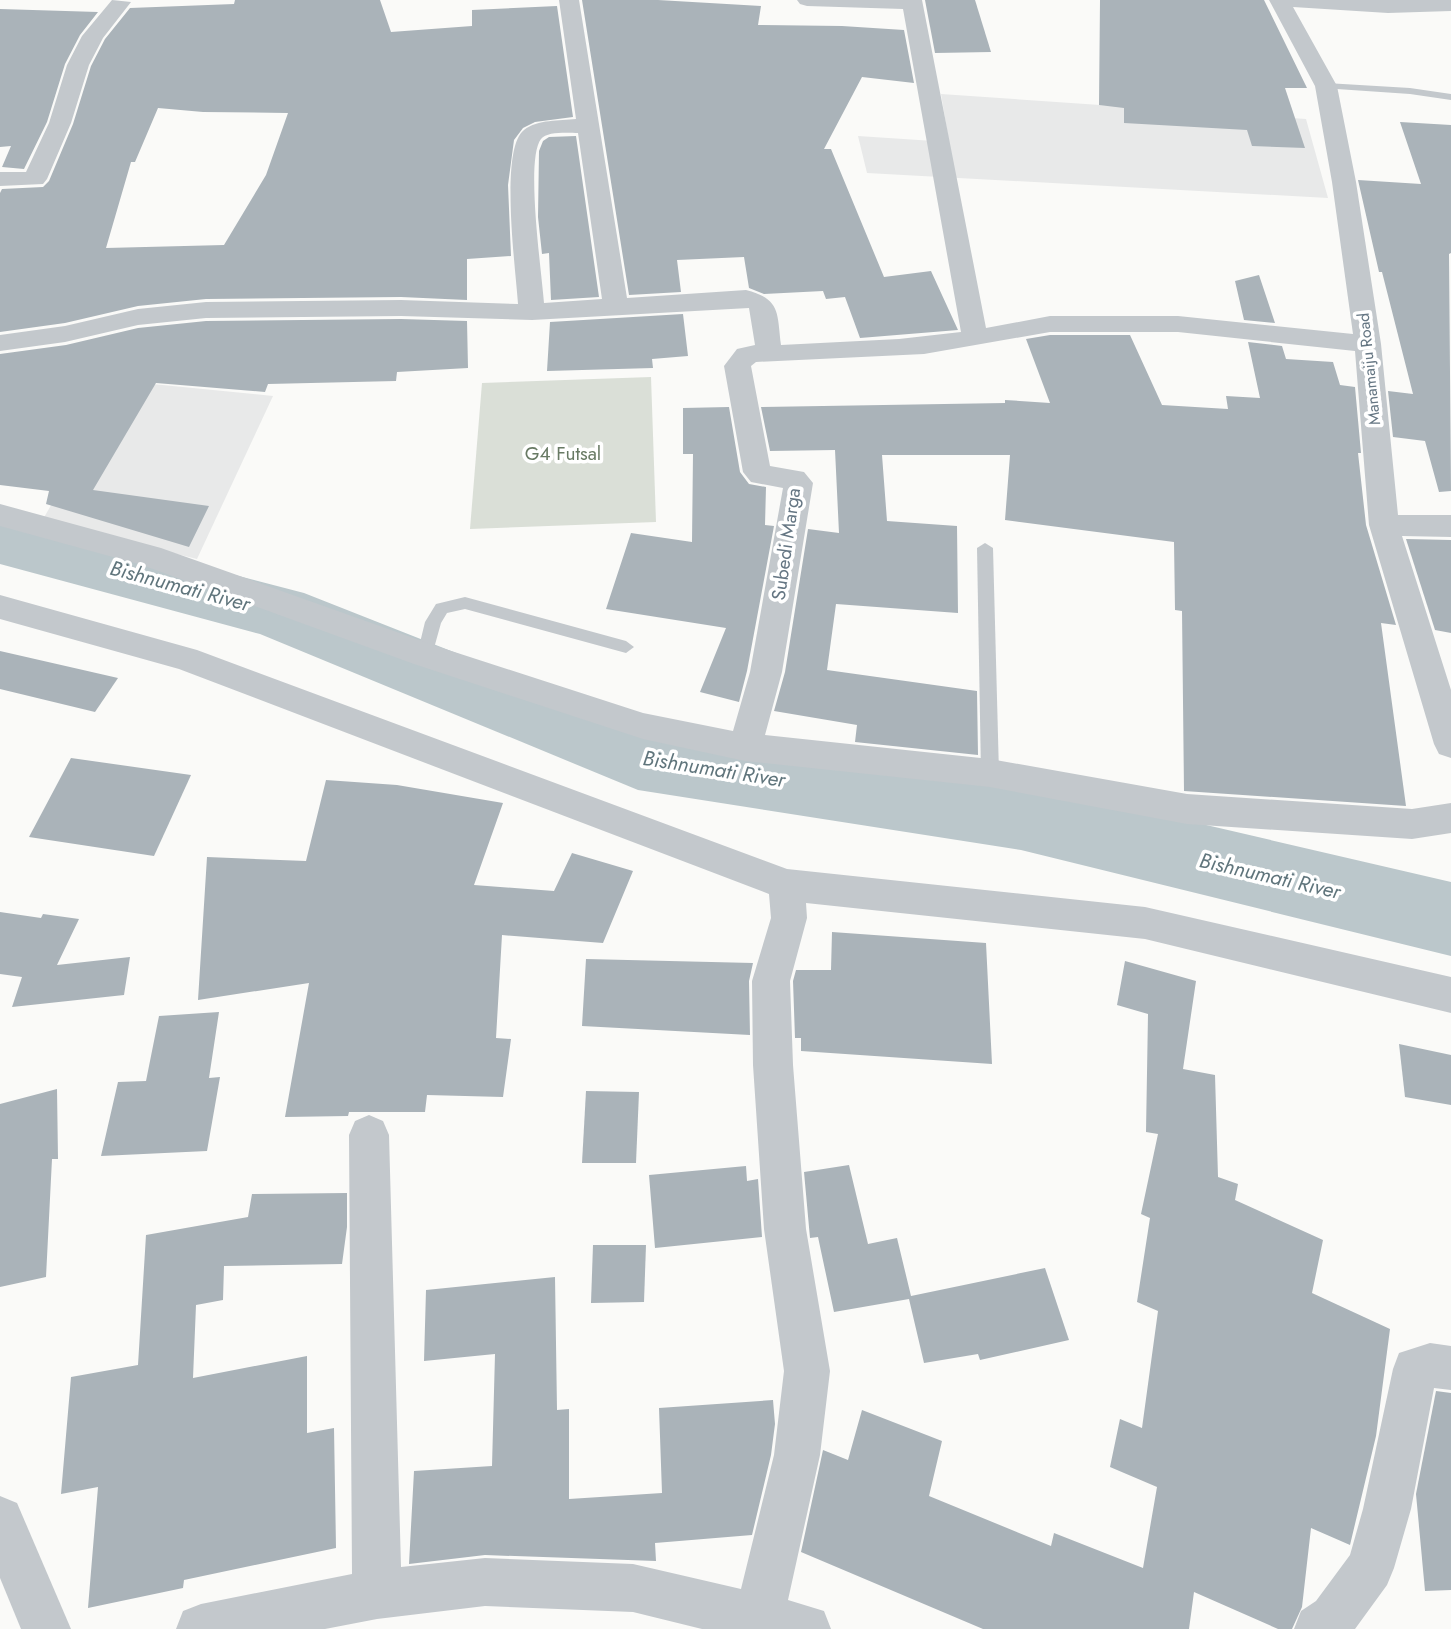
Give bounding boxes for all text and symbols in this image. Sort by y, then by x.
street label: Manamaiju Road [1352,312,1386,426]
park label: G4 Futsal [525,440,601,467]
street label: Subedi Marga [765,486,807,602]
water label: Bishnumati River [107,553,254,619]
water label: Bishnumati River [641,743,788,795]
water label: Bishnumati River [1197,845,1344,907]

